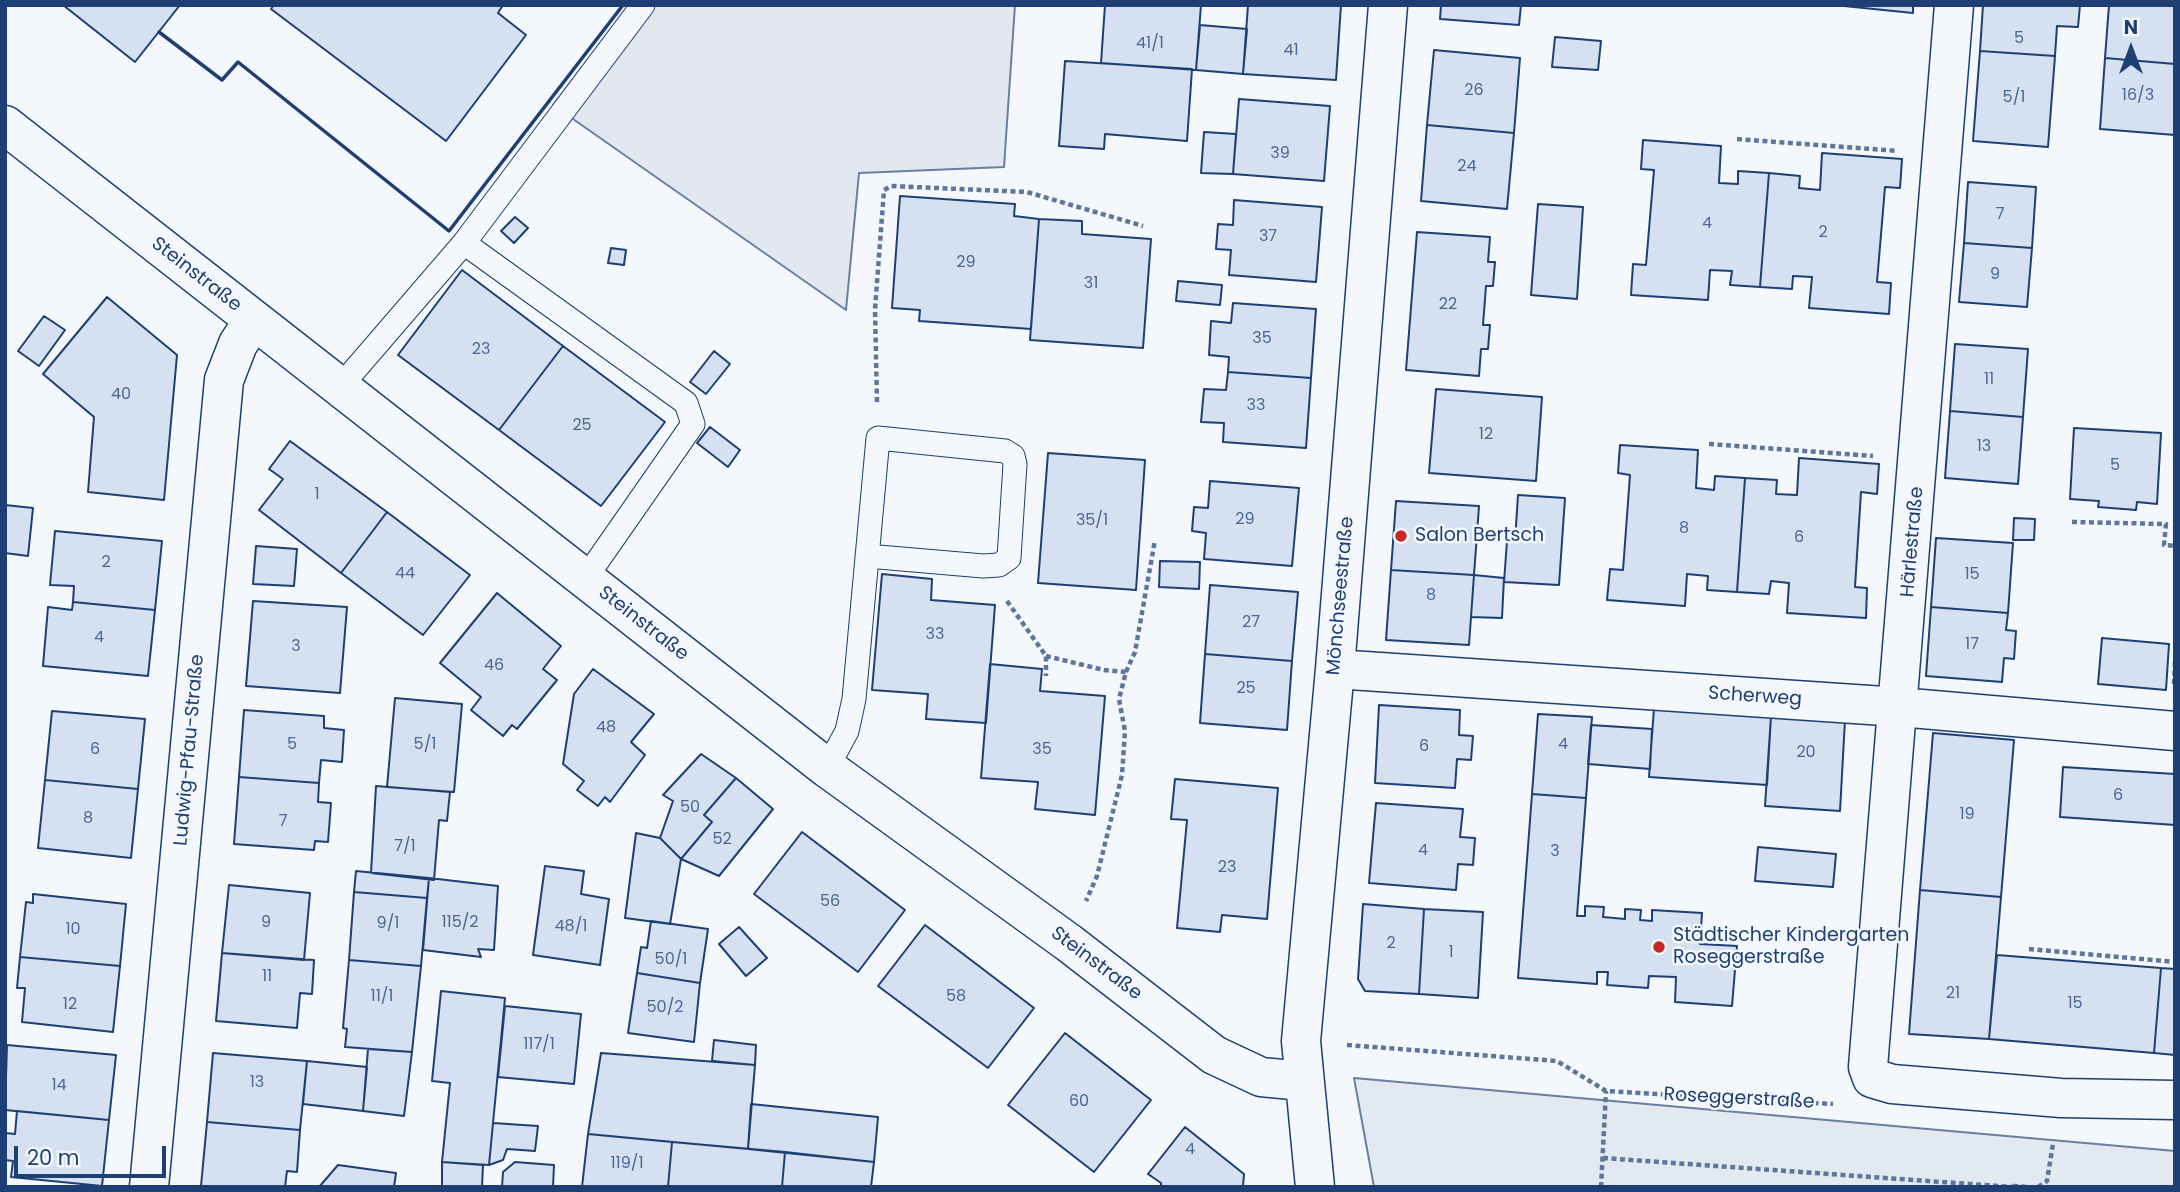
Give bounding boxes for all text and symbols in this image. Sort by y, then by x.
north arrow [2096,14,2166,84]
text: N [2124,14,2138,41]
house number: 5 [2014,29,2024,49]
house number: 41/1 [1136,34,1164,54]
house number: 41 [1283,41,1299,61]
house number: 26 [1464,81,1484,101]
house number: 16/3 [2122,86,2154,106]
house number: 5/1 [2003,88,2025,108]
house number: 39 [1270,144,1290,164]
house number: 24 [1457,157,1477,177]
house number: 7 [1996,205,2004,225]
house number: 4 [1702,214,1712,234]
house number: 2 [1818,223,1828,243]
house number: 37 [1259,227,1277,247]
street label: Steinstraße [146,233,246,317]
house number: 29 [956,253,976,273]
house number: 9 [1990,265,2000,285]
house number: 31 [1084,274,1098,294]
house number: 22 [1439,295,1457,315]
house number: 35 [1252,329,1272,349]
house number: 23 [472,340,490,360]
house number: 11 [1984,370,1994,390]
house number: 40 [111,385,131,405]
house number: 33 [1247,396,1265,416]
house number: 25 [572,416,592,436]
house number: 12 [1479,425,1493,445]
house number: 13 [1977,437,1991,457]
house number: 5 [2110,456,2120,476]
house number: 1 [314,485,320,505]
street label: Härlestraße [1897,486,1929,598]
house number: 29 [1235,510,1255,530]
house number: 35/1 [1076,511,1108,531]
street label: Mönchseestraße [1323,516,1359,676]
house number: 8 [1679,519,1689,539]
place label: Salon Bertsch [1415,525,1544,547]
marker: Salon Bertsch [1393,528,1409,544]
house number: 6 [1794,528,1804,548]
house number: 2 [101,553,111,573]
house number: 44 [395,564,415,584]
house number: 15 [1964,565,1980,585]
street label: Steinstraße [593,582,693,666]
house number: 8 [1426,586,1436,606]
house number: 27 [1242,613,1260,633]
house number: 33 [926,625,944,645]
house number: 4 [94,628,104,648]
house number: 17 [1965,635,1979,655]
house number: 3 [291,637,301,657]
street label: Ludwig-Pfau-Straße [170,653,210,847]
house number: 46 [484,656,504,676]
house number: 25 [1236,679,1256,699]
street label: Scherweg [1707,682,1803,712]
house number: 48 [596,718,616,738]
house number: 5 [287,735,297,755]
house number: 5/1 [414,735,436,755]
house number: 4 [1558,735,1568,755]
house number: 6 [1419,737,1429,757]
house number: 6 [90,740,100,760]
house number: 35 [1032,740,1052,760]
house number: 20 [1796,743,1816,763]
house number: 6 [2113,786,2123,806]
house number: 50 [680,798,700,818]
house number: 19 [1959,805,1975,825]
house number: 8 [83,809,93,829]
house number: 7 [279,812,287,832]
house number: 52 [712,830,732,850]
house number: 7/1 [394,837,416,857]
house number: 4 [1418,841,1428,861]
house number: 3 [1550,842,1560,862]
house number: 23 [1218,858,1236,878]
house number: 56 [820,892,840,912]
house number: 9 [261,913,271,933]
house number: 115/2 [441,913,479,933]
house number: 9/1 [377,914,399,934]
house number: 48/1 [555,917,587,937]
house number: 10 [65,920,81,940]
street label: Steinstraße [1046,922,1146,1006]
place label: Städtischer Kindergarten Roseggerstraße [1673,925,1909,969]
house number: 2 [1386,934,1396,954]
marker: Städtischer Kindergarten Roseggerstraße [1651,939,1667,955]
house number: 1 [1448,943,1454,963]
house number: 50/1 [655,950,687,970]
house number: 11 [262,967,272,987]
house number: 21 [1946,984,1960,1004]
house number: 11/1 [371,987,393,1007]
house number: 58 [946,987,966,1007]
house number: 15 [2067,994,2083,1014]
house number: 12 [63,995,77,1015]
house number: 50/2 [647,998,683,1018]
house number: 117/1 [523,1035,555,1055]
house number: 13 [250,1073,264,1093]
house number: 14 [51,1076,67,1096]
street label: Roseggerstraße [1663,1084,1815,1114]
house number: 60 [1069,1092,1089,1112]
scale bar [18,1132,170,1176]
house number: 4 [1185,1140,1195,1160]
text: 20 m [27,1143,80,1172]
house number: 119/1 [610,1154,644,1174]

